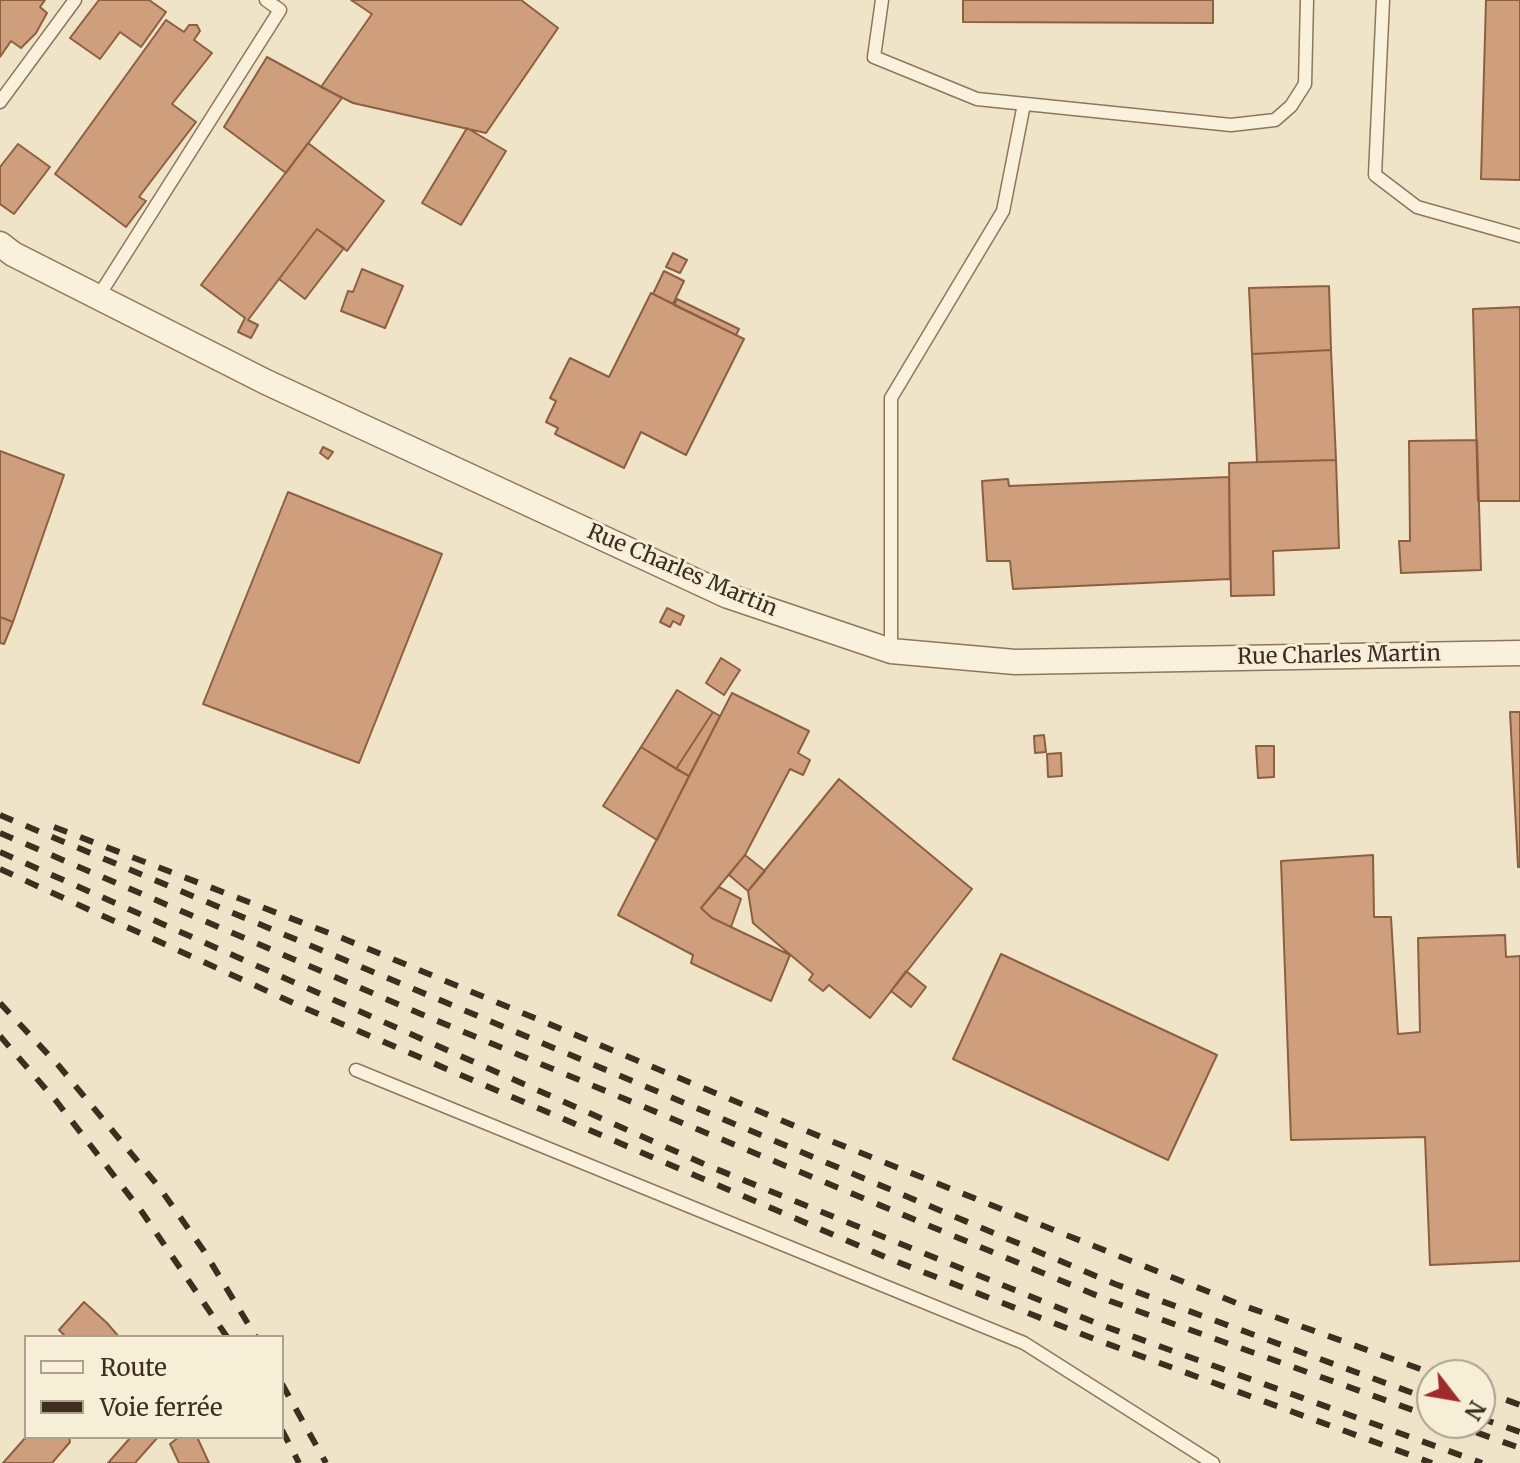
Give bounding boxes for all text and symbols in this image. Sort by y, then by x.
street label: Rue Charles Martin [583,519,781,623]
street label: Rue Charles Martin [1237,641,1441,671]
legend [24,1335,284,1439]
text: Route [100,1352,167,1383]
north arrow [1416,1359,1496,1439]
text: Voie ferrée [100,1392,222,1423]
text: N [1458,1396,1491,1425]

